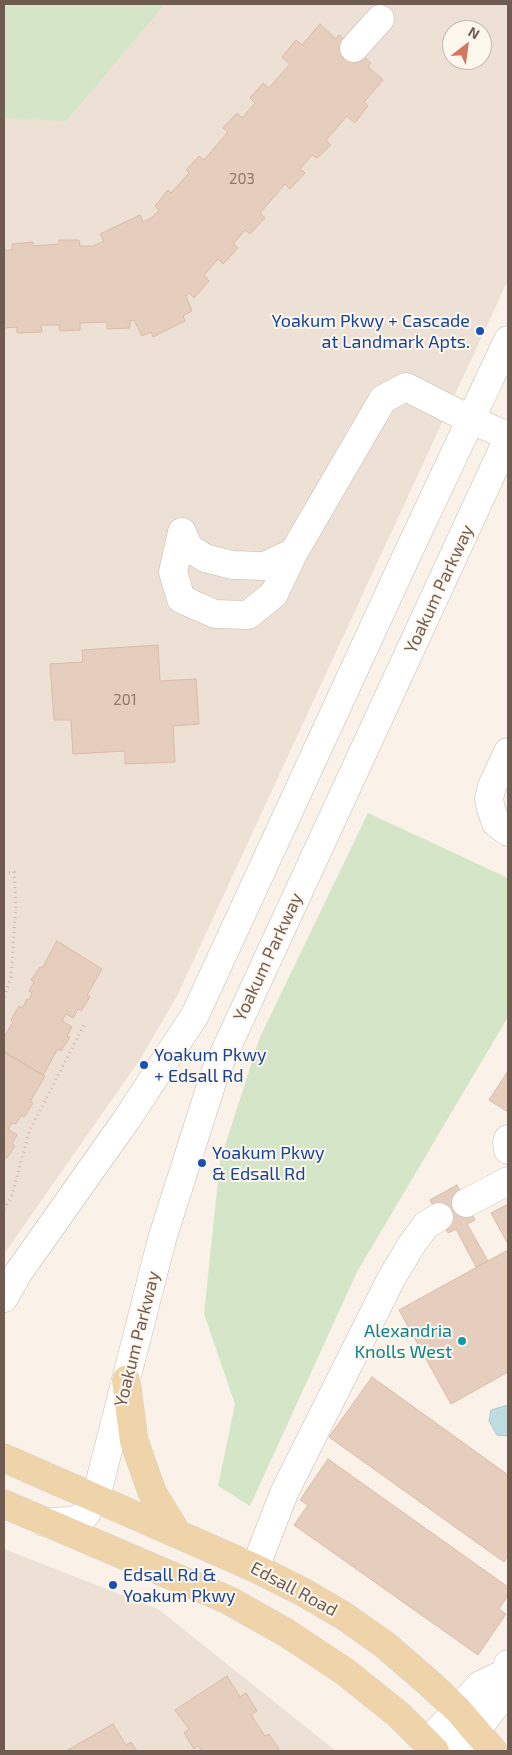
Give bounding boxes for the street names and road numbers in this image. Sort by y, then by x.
street label: Yoakum Parkway [400,521,478,657]
street label: Yoakum Parkway [229,889,307,1025]
street label: Yoakum Parkway [110,1269,164,1409]
street label: Edsall Road [247,1557,341,1621]

